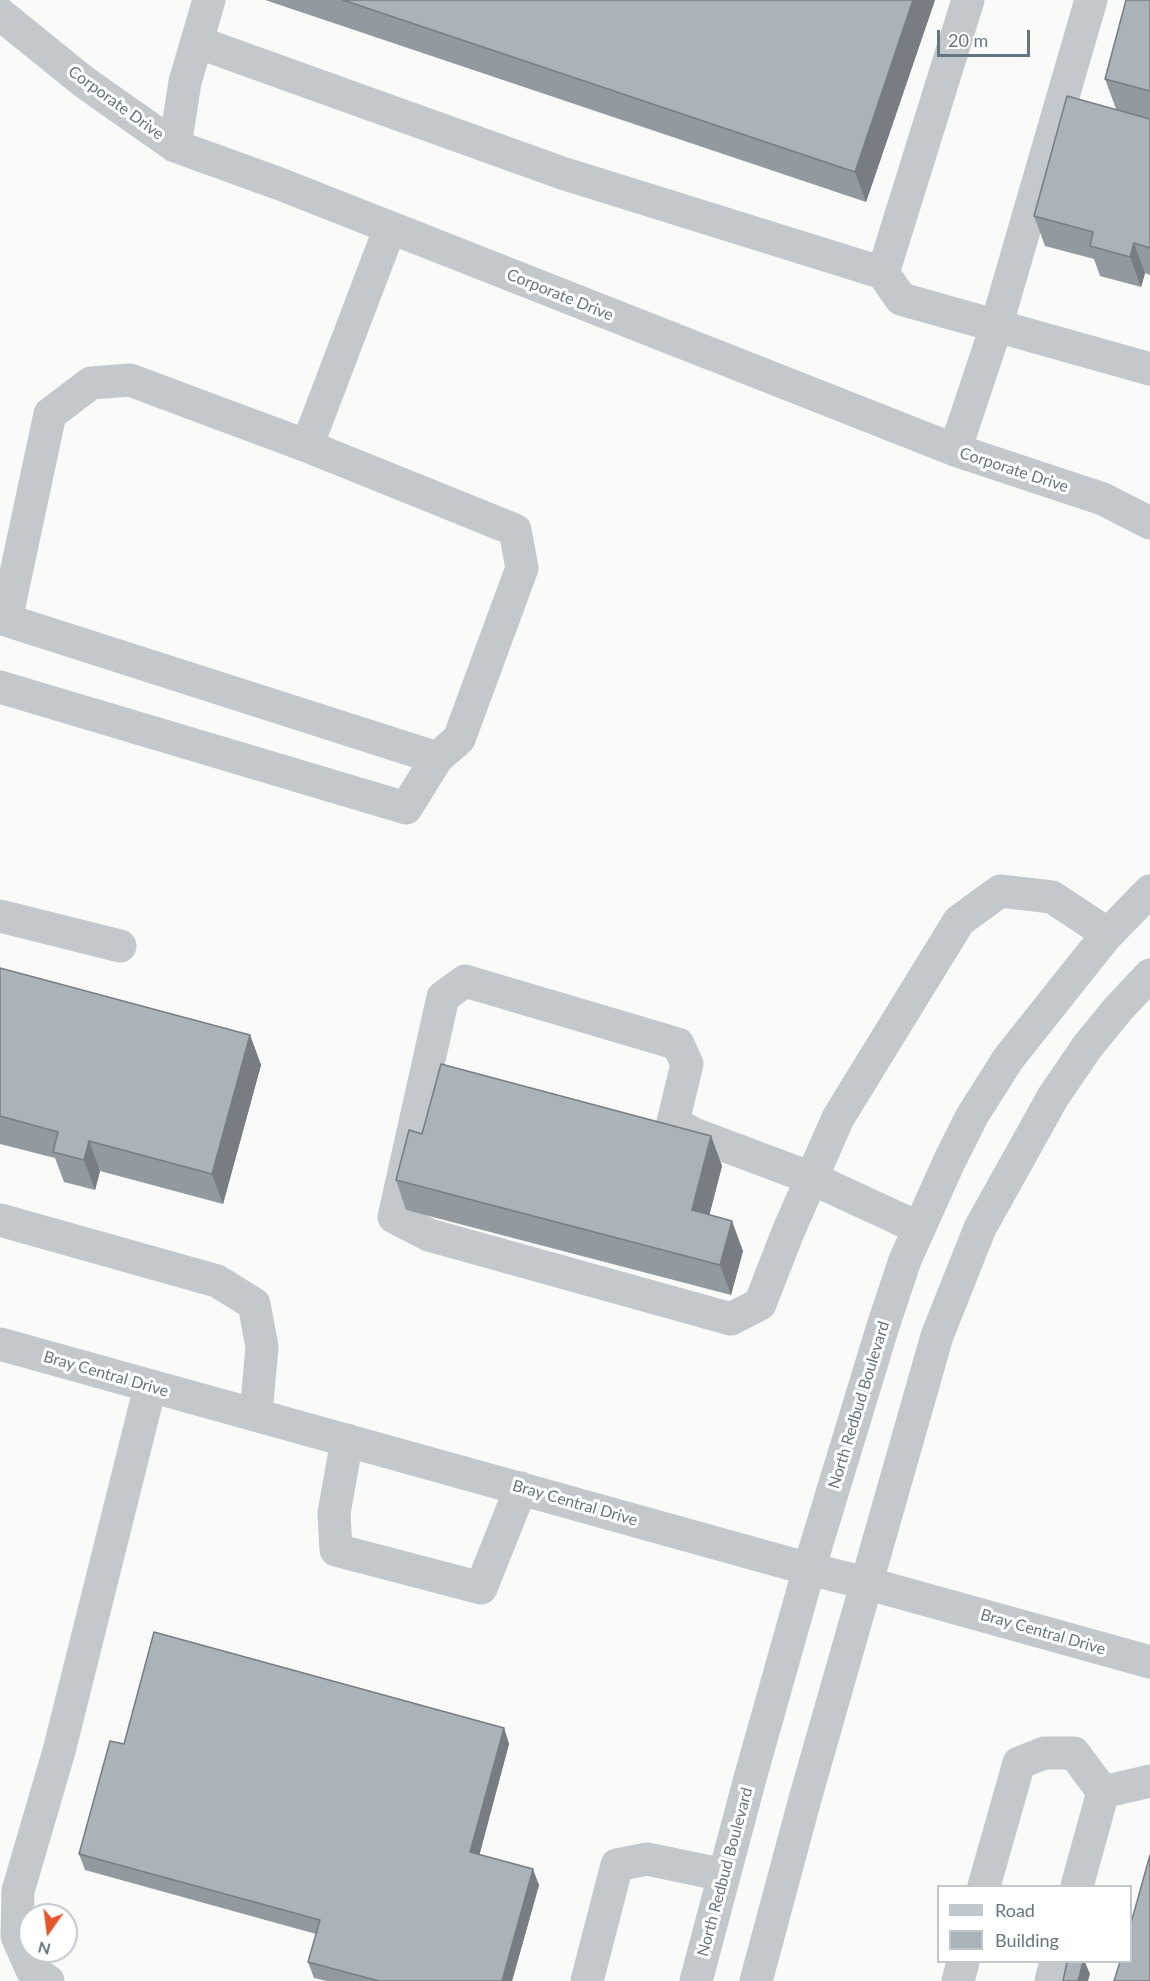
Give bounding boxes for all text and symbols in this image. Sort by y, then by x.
scale bar [940,18,1033,56]
text: 20 m [948,29,988,51]
street label: Corporate Drive [64,62,168,144]
street label: Corporate Drive [504,265,616,325]
street label: Corporate Drive [957,443,1071,497]
street label: North Redbud Boulevard [824,1319,894,1491]
street label: Bray Central Drive [41,1347,171,1401]
street label: Bray Central Drive [510,1476,640,1530]
street label: Bray Central Drive [978,1605,1108,1659]
street label: North Redbud Boulevard [693,1785,757,1959]
legend [937,1885,1132,1963]
text: Road [995,1899,1035,1921]
north arrow [18,1903,78,1963]
text: Building [995,1929,1059,1951]
text: N [36,1938,52,1960]

